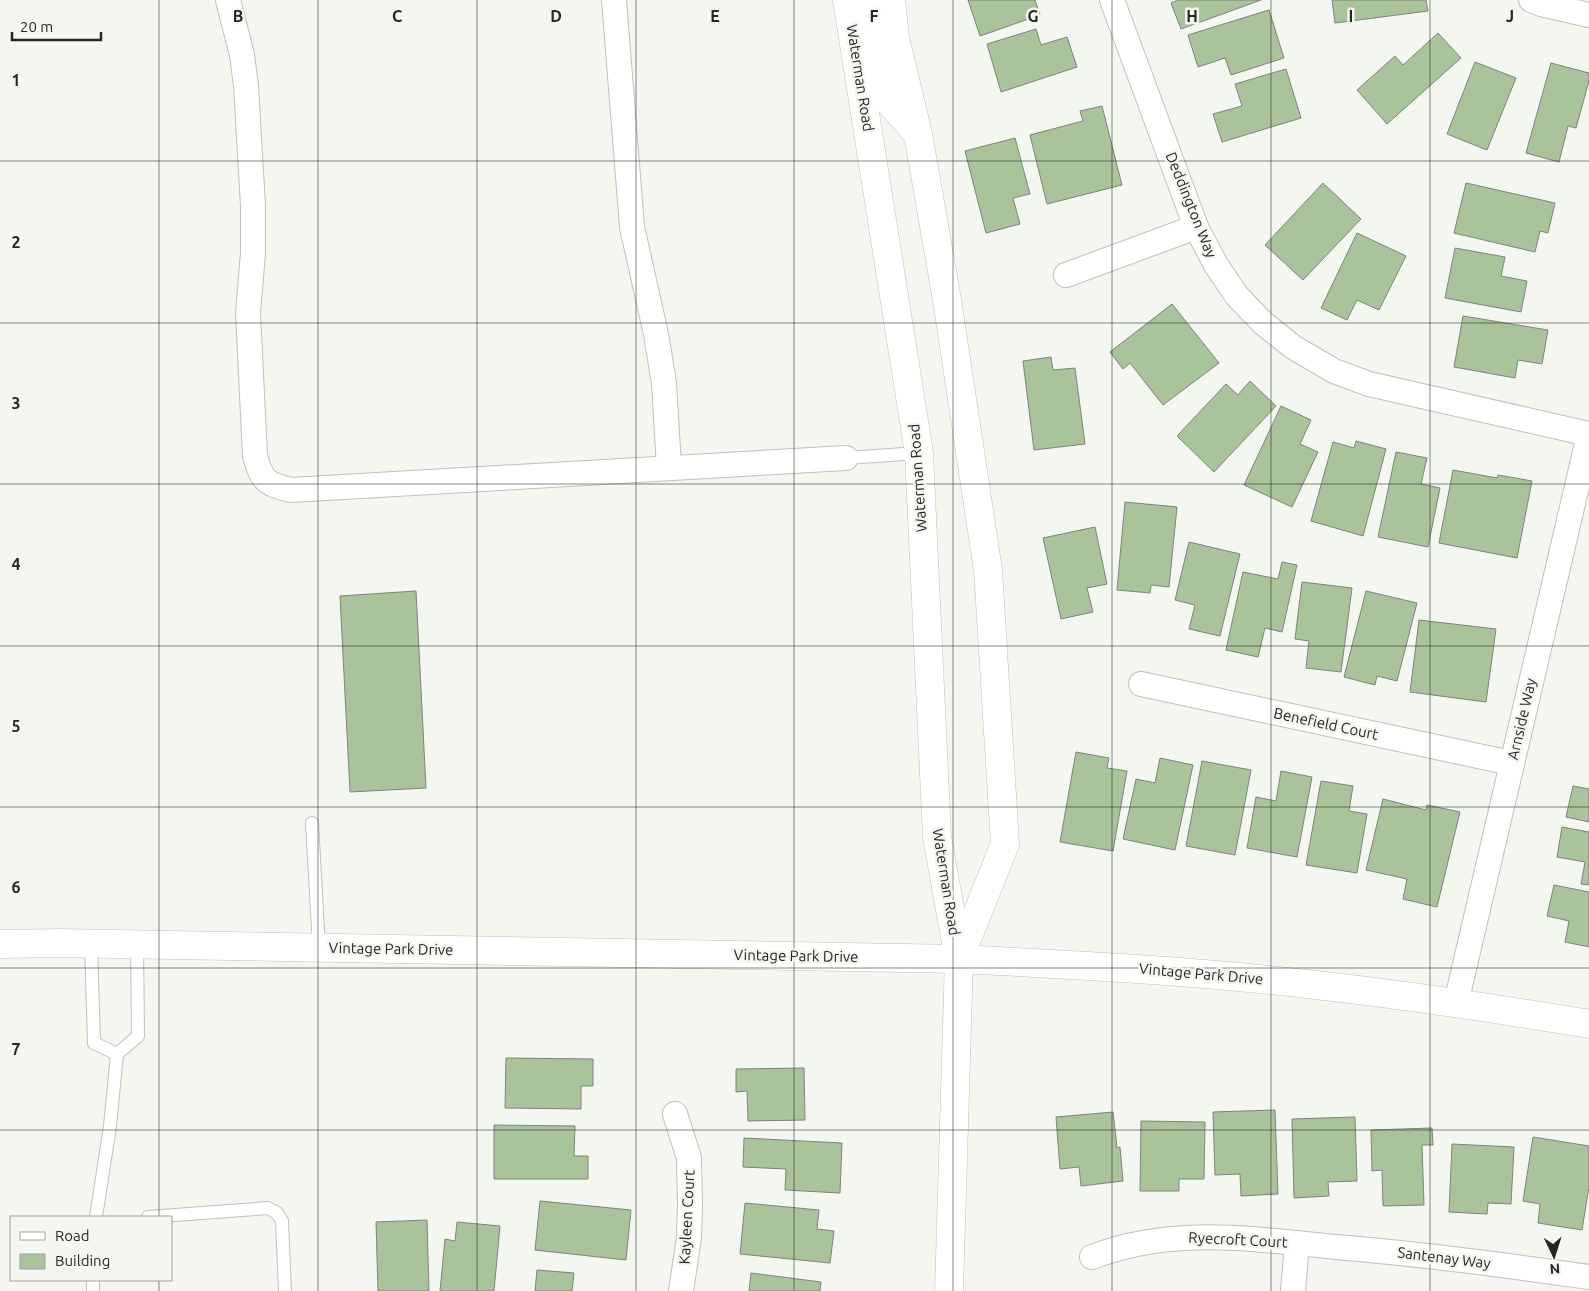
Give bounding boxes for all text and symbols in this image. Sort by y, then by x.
text: B [233,7,243,25]
text: C [392,7,402,25]
text: D [550,7,562,25]
text: E [710,7,720,25]
text: F [870,7,879,25]
text: G [1027,7,1039,25]
text: H [1186,7,1198,25]
text: I [1349,7,1353,25]
text: J [1506,7,1514,25]
scale bar [12,10,101,42]
text: 20 m [20,18,53,35]
street label: Waterman Road [844,23,877,133]
text: 1 [11,71,21,89]
street label: Deddington Way [1163,150,1220,260]
text: 2 [11,233,21,251]
text: 3 [11,394,21,412]
street label: Waterman Road [905,423,930,533]
text: 4 [11,555,21,573]
street label: Arnside Way [1504,676,1539,761]
street label: Benefield Court [1272,704,1380,743]
text: 5 [11,717,21,735]
street label: Waterman Road [930,827,963,937]
text: 6 [11,878,21,896]
street label: Vintage Park Drive [328,939,454,958]
street label: Vintage Park Drive [733,946,859,965]
street label: Vintage Park Drive [1138,960,1264,987]
text: 7 [11,1040,21,1058]
street label: Kayleen Court [676,1169,697,1265]
legend [10,1216,172,1281]
text: Road [55,1227,90,1244]
street label: Ryecroft Court [1188,1228,1288,1251]
north arrow [1529,1231,1579,1281]
street label: Santenay Way [1397,1243,1492,1272]
text: Building [55,1252,110,1269]
text: N [1549,1261,1561,1277]

